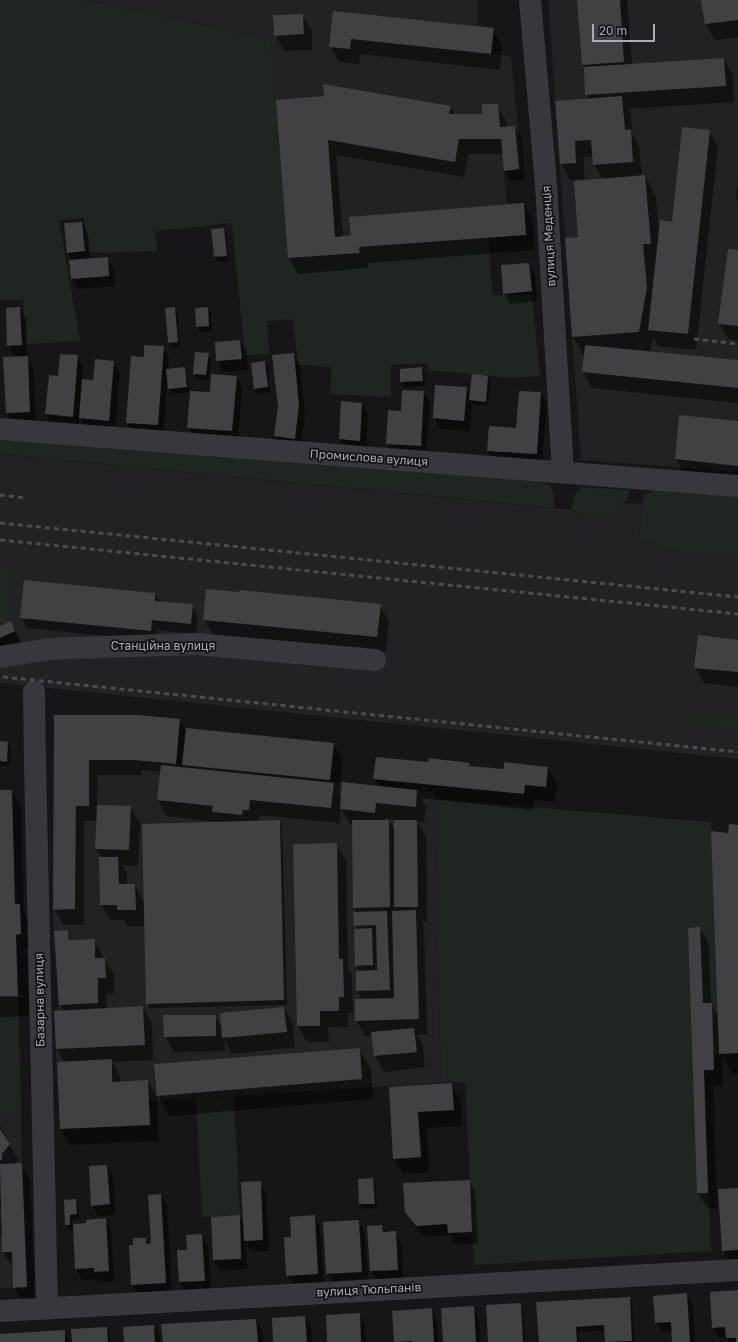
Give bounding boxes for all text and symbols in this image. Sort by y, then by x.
scale bar [594,16,657,42]
text: 20 m [599,23,627,38]
street label: вулиця Меденція [539,185,559,287]
street label: Промислова вулиця [309,447,429,469]
street label: Станційна вулиця [111,639,215,653]
street label: Базарна вулиця [32,953,48,1047]
street label: вулиця Тюльпанів [316,1280,422,1300]

